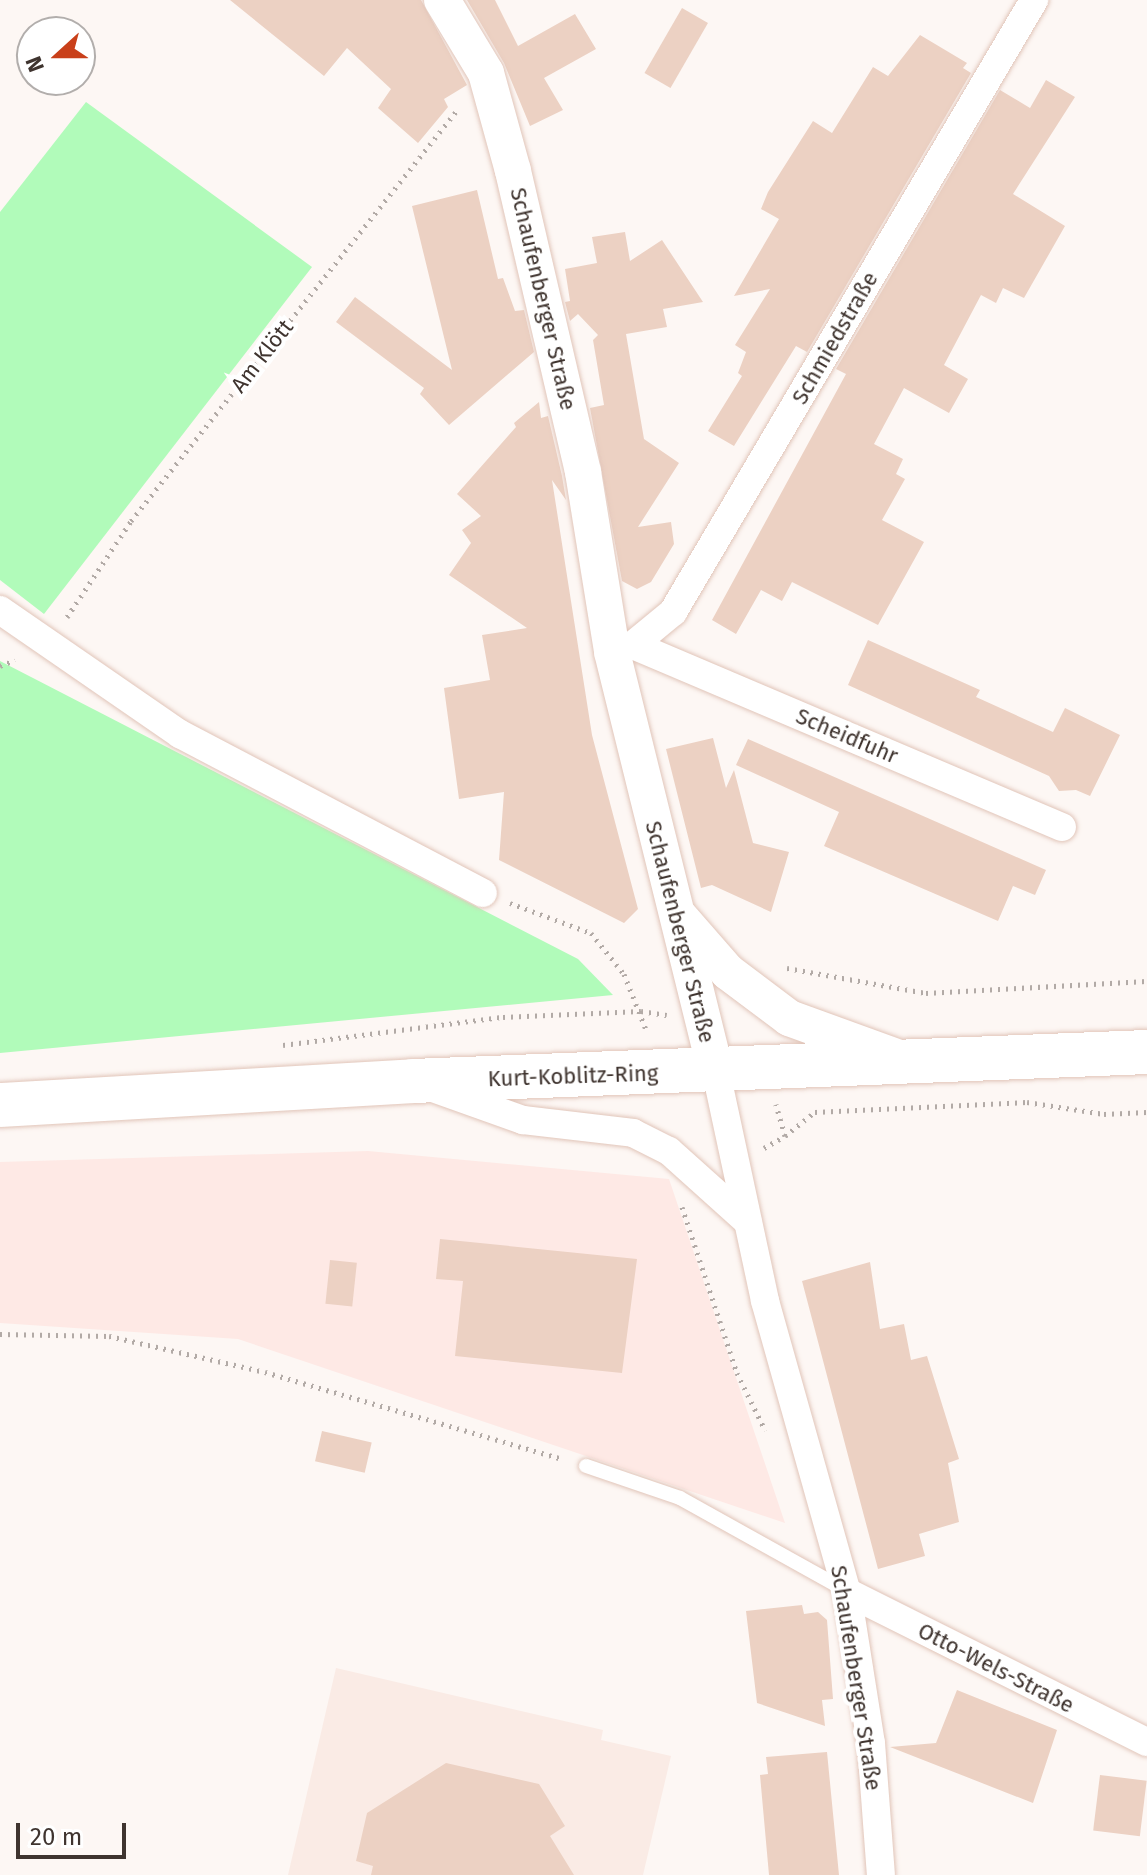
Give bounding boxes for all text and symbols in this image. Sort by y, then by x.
north arrow [16,16,96,96]
text: N [20,52,50,76]
street label: Schaufenberger Straße [505,185,581,413]
street label: Schmiedstraße [786,267,884,409]
street label: Am Klött [225,314,299,398]
street label: Scheidfuhr [792,703,902,769]
street label: Schaufenberger Straße [640,818,720,1046]
street label: Kurt-Koblitz-Ring [487,1060,659,1092]
street label: Schaufenberger Straße [825,1564,887,1792]
street label: Otto-Wels-Straße [914,1617,1078,1719]
scale bar [20,1807,130,1857]
text: 20 m [30,1823,82,1851]

